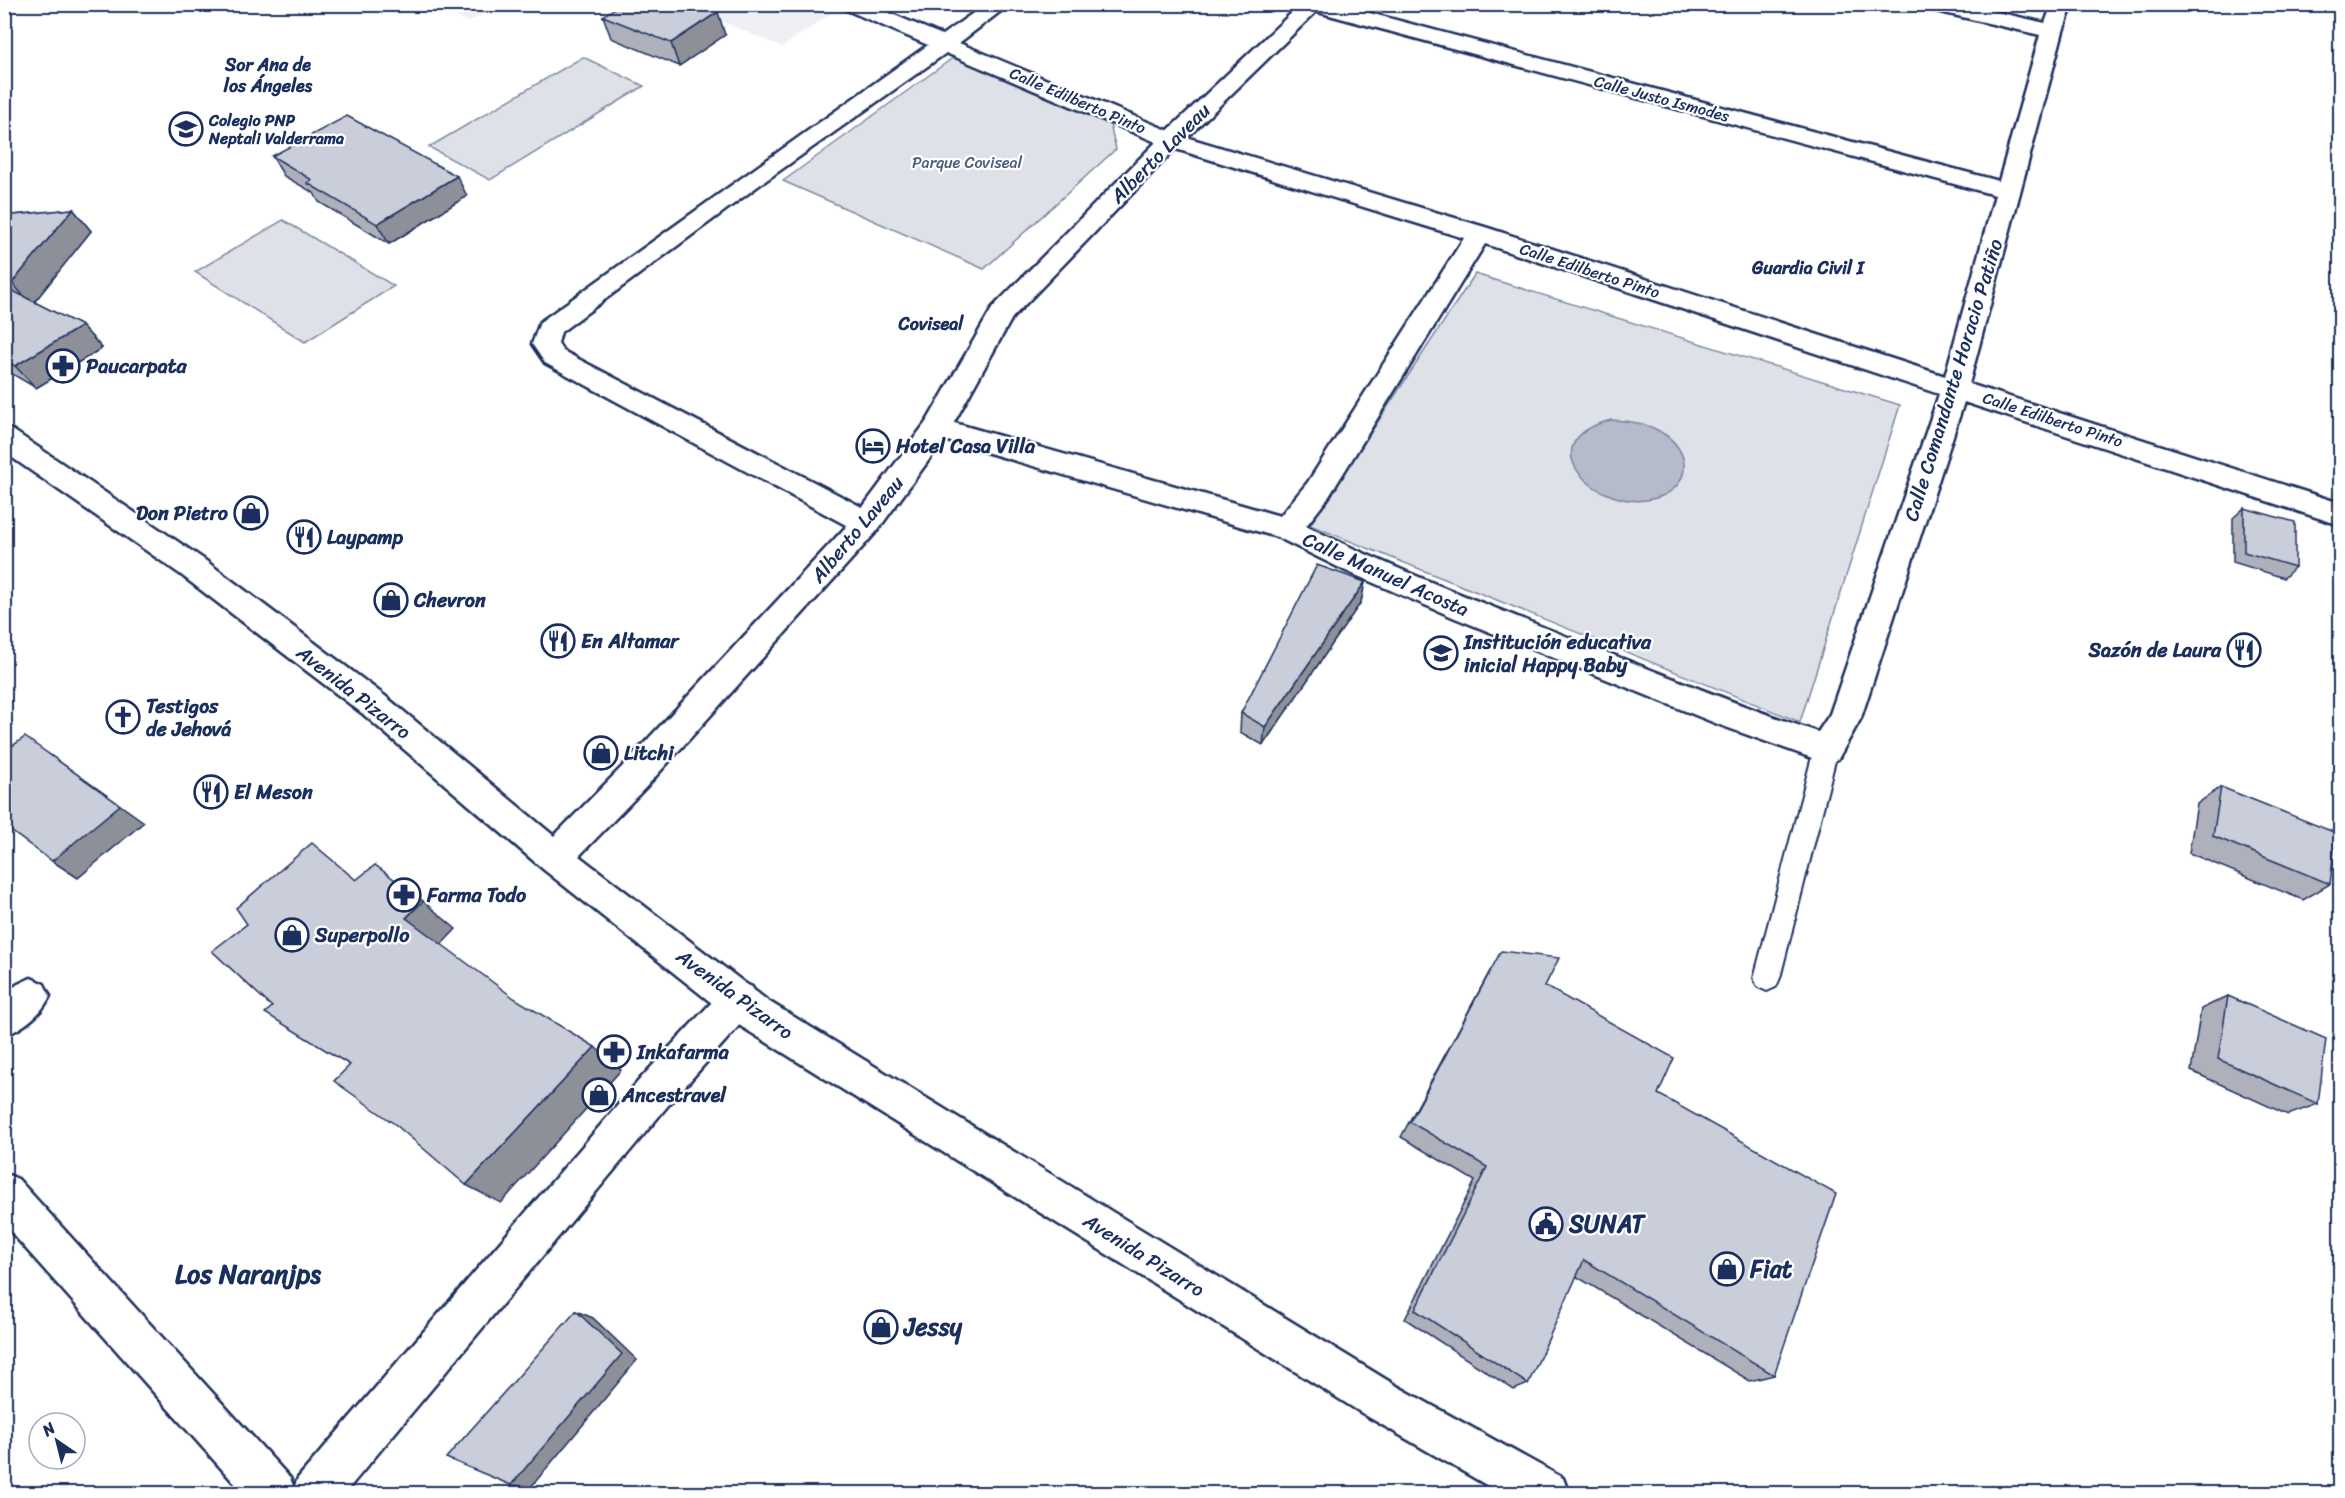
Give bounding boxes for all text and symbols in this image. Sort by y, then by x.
district label: Sor Ana de los Ángeles [223,49,313,102]
street label: Calle Edilberto Pinto [1005,59,1151,142]
street label: Calle Justo Ismodes [1591,66,1733,131]
street label: Alberto Laveau [1101,94,1219,213]
place label: Colegio PNP Neptali Valderrama [208,106,344,153]
school or university icon: Colegio PNP Neptali Valderrama [168,111,204,147]
park label: Parque Coviseal [912,148,1023,177]
street label: Calle Edilberto Pinto [1516,234,1664,307]
street label: Calle Comandante Horacio Patiño [1894,235,2013,526]
district label: Guardia Civil I [1751,252,1866,284]
district label: Coviseal [898,308,964,340]
pharmacy icon: Paucarpata [45,348,81,384]
place label: Paucarpata [86,349,187,384]
street label: Calle Edilberto Pinto [1979,383,2127,456]
hotel icon: Hotel Casa Villa [855,428,891,464]
place label: Hotel Casa Villa [895,429,1036,464]
street label: Alberto Laveau [801,467,913,592]
shop icon: Don Pietro [233,495,269,531]
place label: Don Pietro [136,496,229,531]
restaurant icon: Laypamp [286,519,322,555]
place label: Laypamp [327,520,404,555]
street label: Calle Manuel Acosta [1297,522,1475,627]
shop icon: Chevron [373,582,409,618]
place label: Chevron [413,583,486,618]
restaurant icon: En Altamar [540,623,576,659]
place label: En Altamar [581,624,680,659]
place label: Institución educativa inicial Happy Baby [1463,625,1652,683]
restaurant icon: Sazón de Laura [2226,632,2262,668]
place label: Sazón de Laura [2088,633,2222,668]
street label: Avenida Pizarro [288,635,419,749]
school or university icon: Institución educativa inicial Happy Baby [1423,635,1459,671]
place label: Testigos de Jehová [146,689,231,747]
church icon: Testigos de Jehová [105,699,141,735]
shop icon: Litchi [583,735,619,771]
place label: Litchi [624,736,675,771]
restaurant icon: El Meson [193,774,229,810]
place label: El Meson [234,775,313,810]
pharmacy icon: Farma Todo [386,877,422,913]
place label: Farma Todo [426,878,527,913]
shop icon: Superpollo [274,917,310,953]
place label: Superpollo [314,918,410,953]
street label: Avenida Pizarro [668,939,801,1049]
pharmacy icon: Inkafarma [596,1034,632,1070]
place label: Inkafarma [636,1035,730,1070]
shop icon: Ancestravel [581,1077,617,1113]
place label: Ancestravel [621,1078,727,1113]
street label: Avenida Pizarro [1075,1203,1212,1307]
place label: SUNAT [1568,1203,1646,1245]
public building icon: SUNAT [1528,1206,1564,1242]
place label: Fiat [1749,1248,1793,1290]
district label: Los Naranjps [175,1251,322,1297]
shop icon: Fiat [1709,1251,1745,1287]
place label: Jessy [902,1306,963,1348]
shop icon: Jessy [863,1309,899,1345]
north arrow [27,1411,87,1471]
text: N [35,1414,62,1445]

